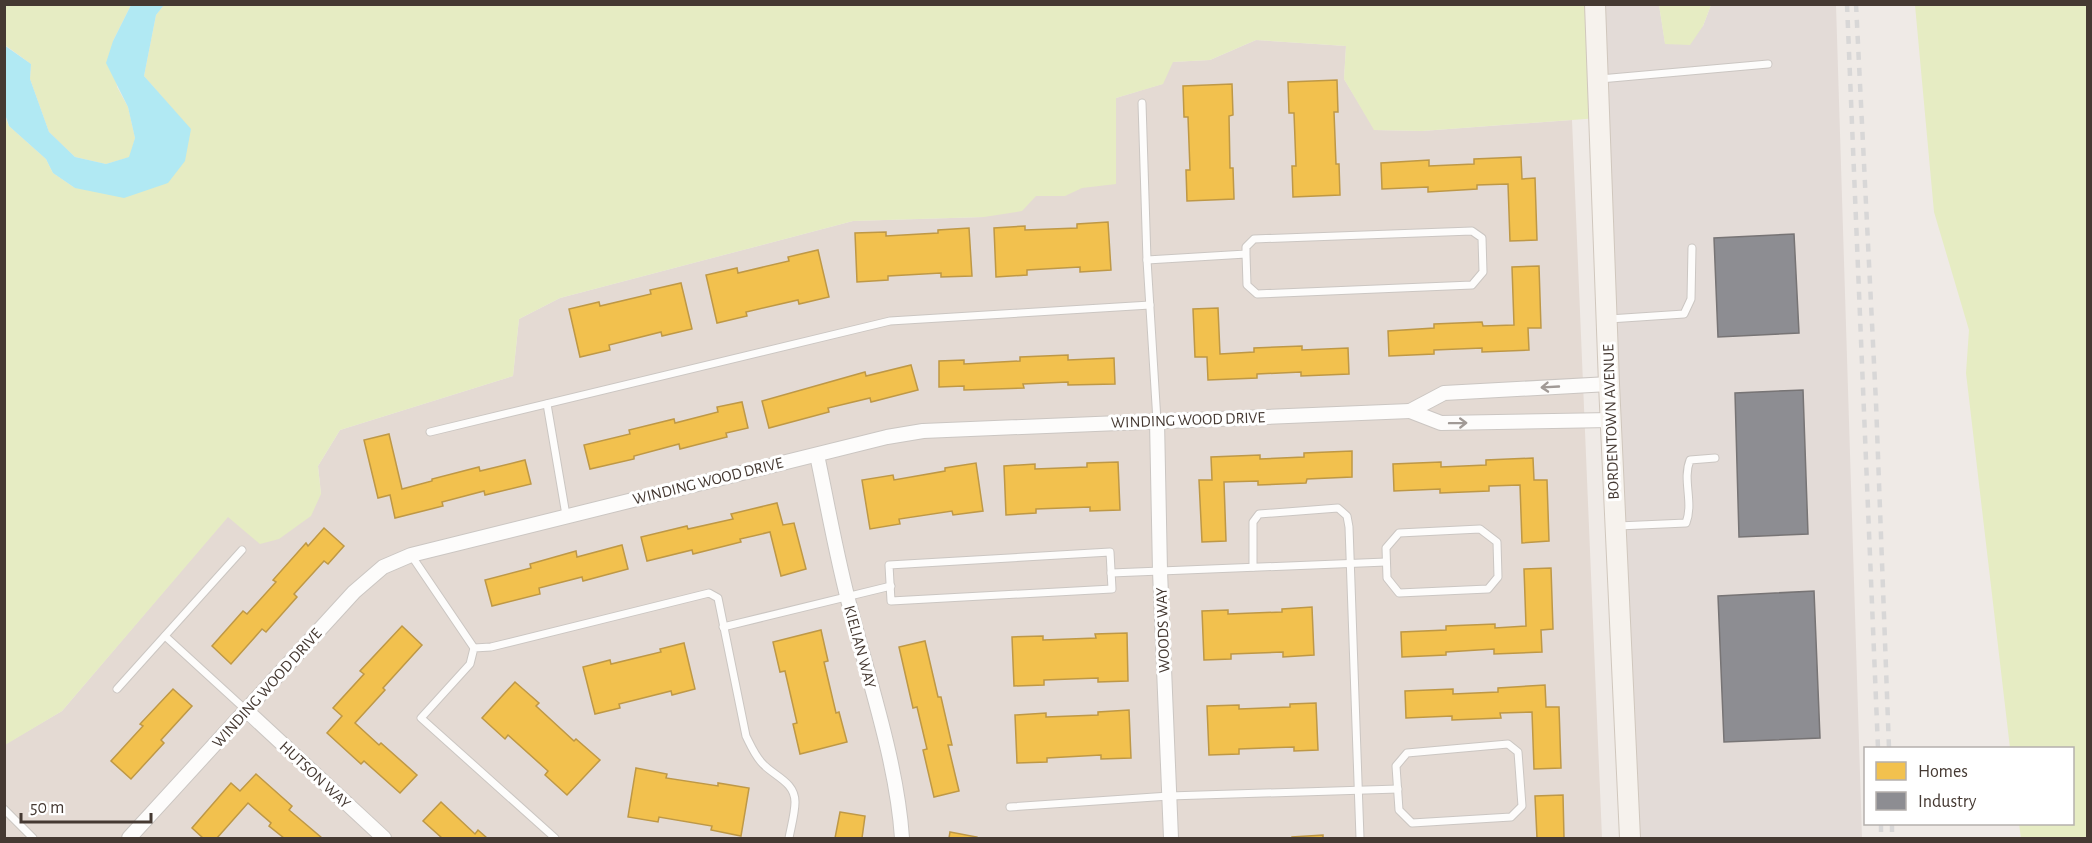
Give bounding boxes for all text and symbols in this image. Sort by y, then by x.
street label: BORDENTOWN AVENUE [1600,344,1622,500]
one-way arrow [1541,382,1561,393]
street label: WINDING WOOD DRIVE [1111,409,1266,431]
one-way arrow [1448,417,1468,429]
street label: WINDING WOOD DRIVE [631,455,785,507]
street label: WOODS WAY [1153,586,1172,673]
street label: KIELIAN WAY [841,604,879,691]
street label: WINDING WOOD DRIVE [209,625,325,751]
street label: HUTSON WAY [276,738,354,812]
legend [1864,747,2074,825]
text: Homes [1918,763,1968,781]
scale bar [21,786,152,824]
text: Industry [1918,793,1977,811]
text: 50 m [30,799,64,817]

